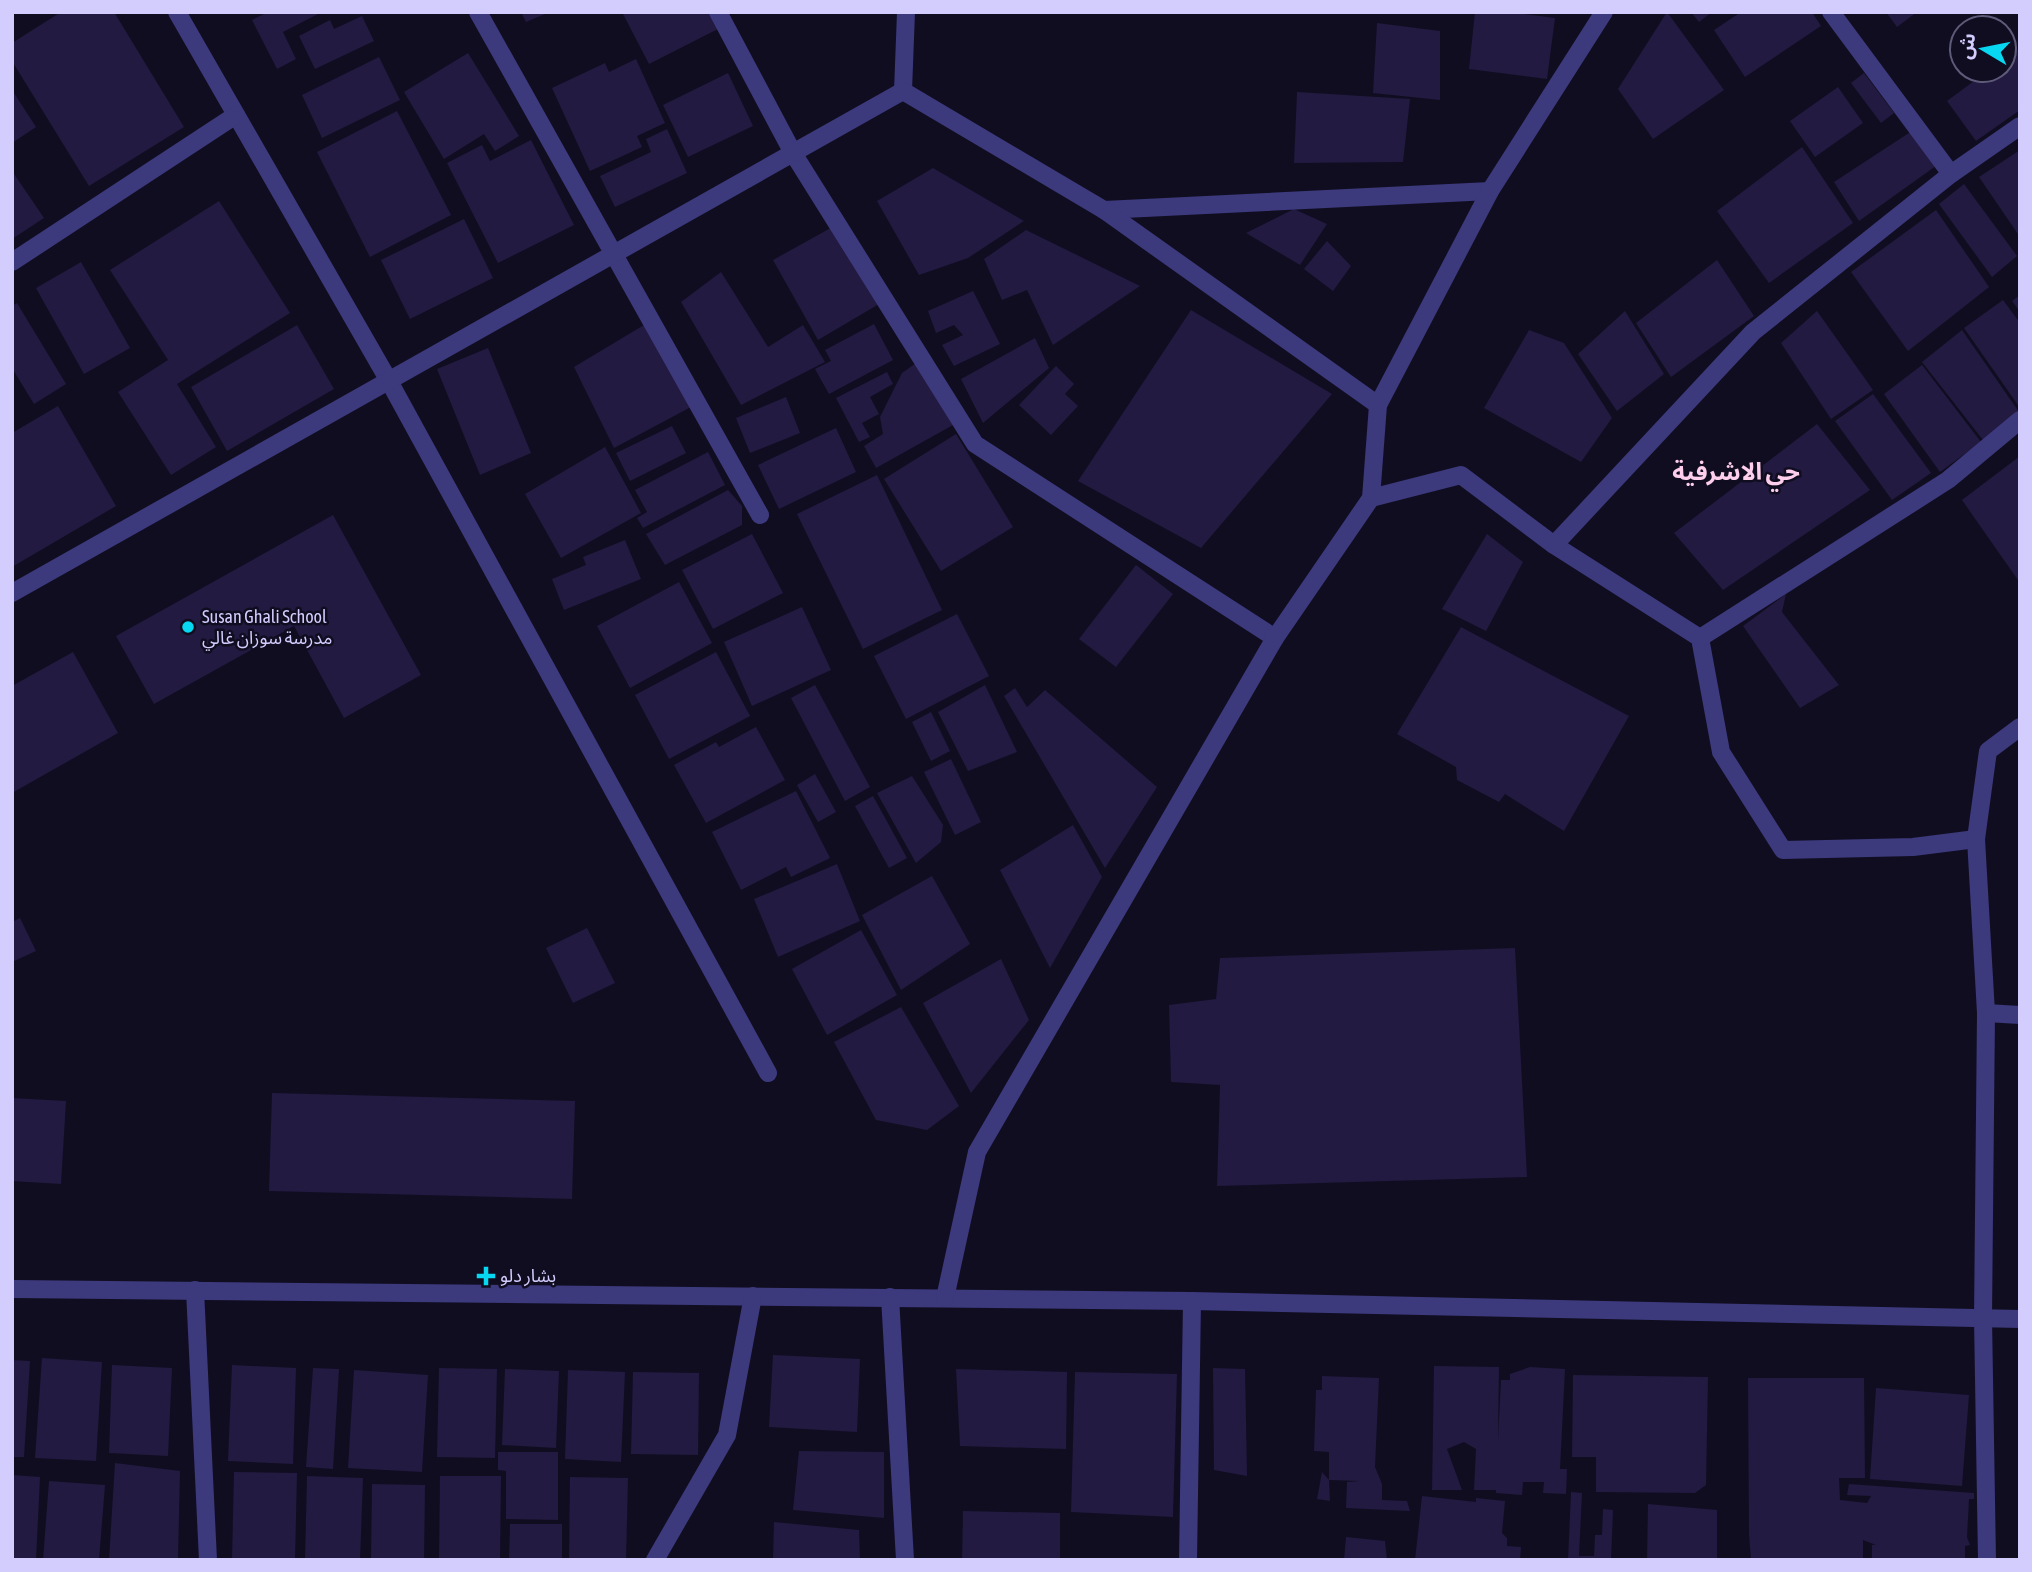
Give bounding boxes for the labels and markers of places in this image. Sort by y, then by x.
place label: Susan Ghali School مدرسة سوزان غالي [202,606,332,651]
marker: Susan Ghali School مدرسة سوزان غالي [180,619,196,635]
place label: بشار دلو [500,1265,556,1287]
marker: بشار دلو [478,1268,494,1284]

